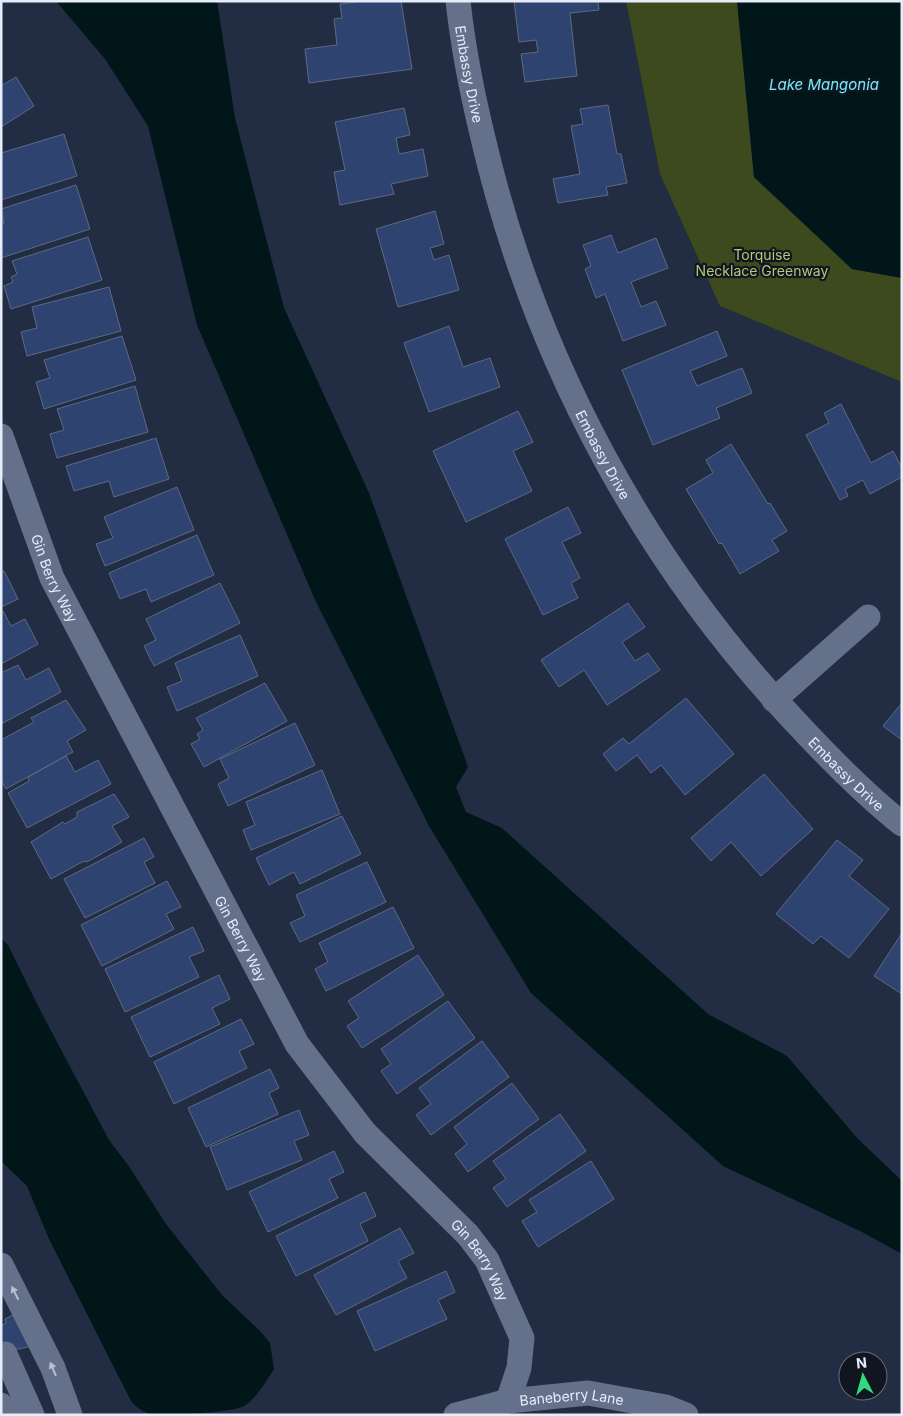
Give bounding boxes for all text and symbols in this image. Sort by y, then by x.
street label: Embassy Drive [453,24,488,124]
water label: Lake Mangonia [769,75,879,94]
park label: Torquise Necklace Greenway [696,246,829,279]
street label: Embassy Drive [573,407,635,502]
street label: Gin Berry Way [28,532,82,625]
street label: Embassy Drive [805,733,888,814]
street label: Gin Berry Way [212,892,271,984]
street label: Gin Berry Way [448,1215,513,1303]
one-way arrow [11,1286,19,1300]
north arrow [838,1351,888,1401]
text: N [855,1354,868,1372]
one-way arrow [48,1362,56,1376]
street label: Baneberry Lane [519,1385,625,1408]

